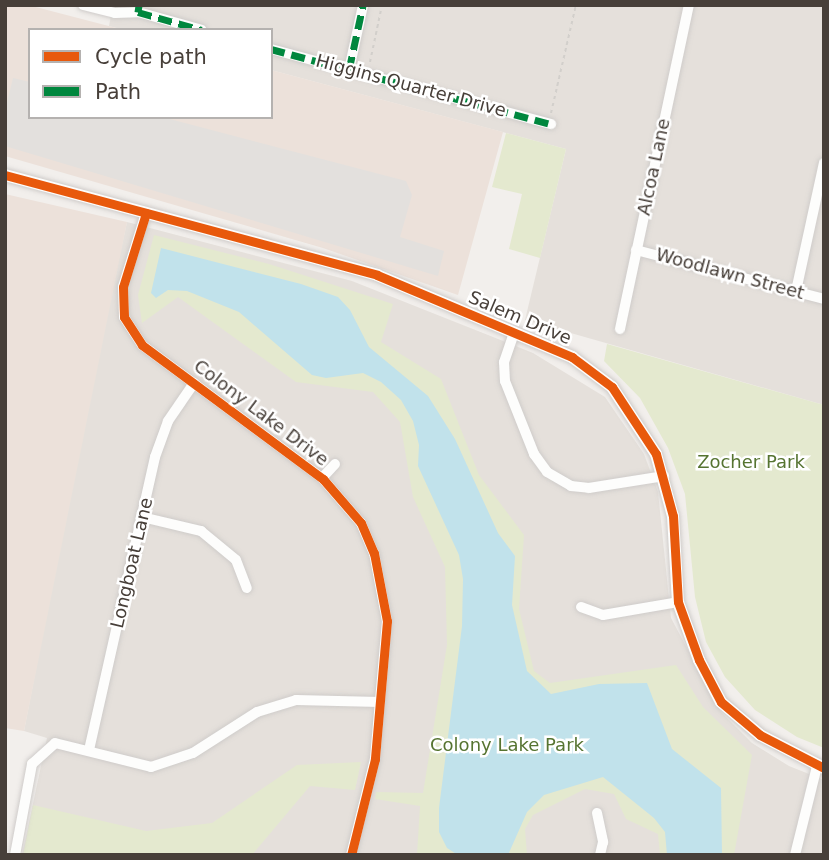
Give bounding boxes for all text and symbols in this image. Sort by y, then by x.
legend [28,28,273,119]
text: Cycle path [95,45,207,69]
street label: Higgins Quarter Drive [313,50,509,122]
text: Path [95,80,141,104]
street label: Alcoa Lane [633,117,675,217]
street label: Woodlawn Street [653,244,807,304]
street label: Salem Drive [465,287,575,349]
street label: Colony Lake Drive [189,355,333,471]
park label: Zocher Park [697,451,805,473]
street label: Longboat Lane [106,496,158,630]
park label: Colony Lake Park [430,734,584,756]

